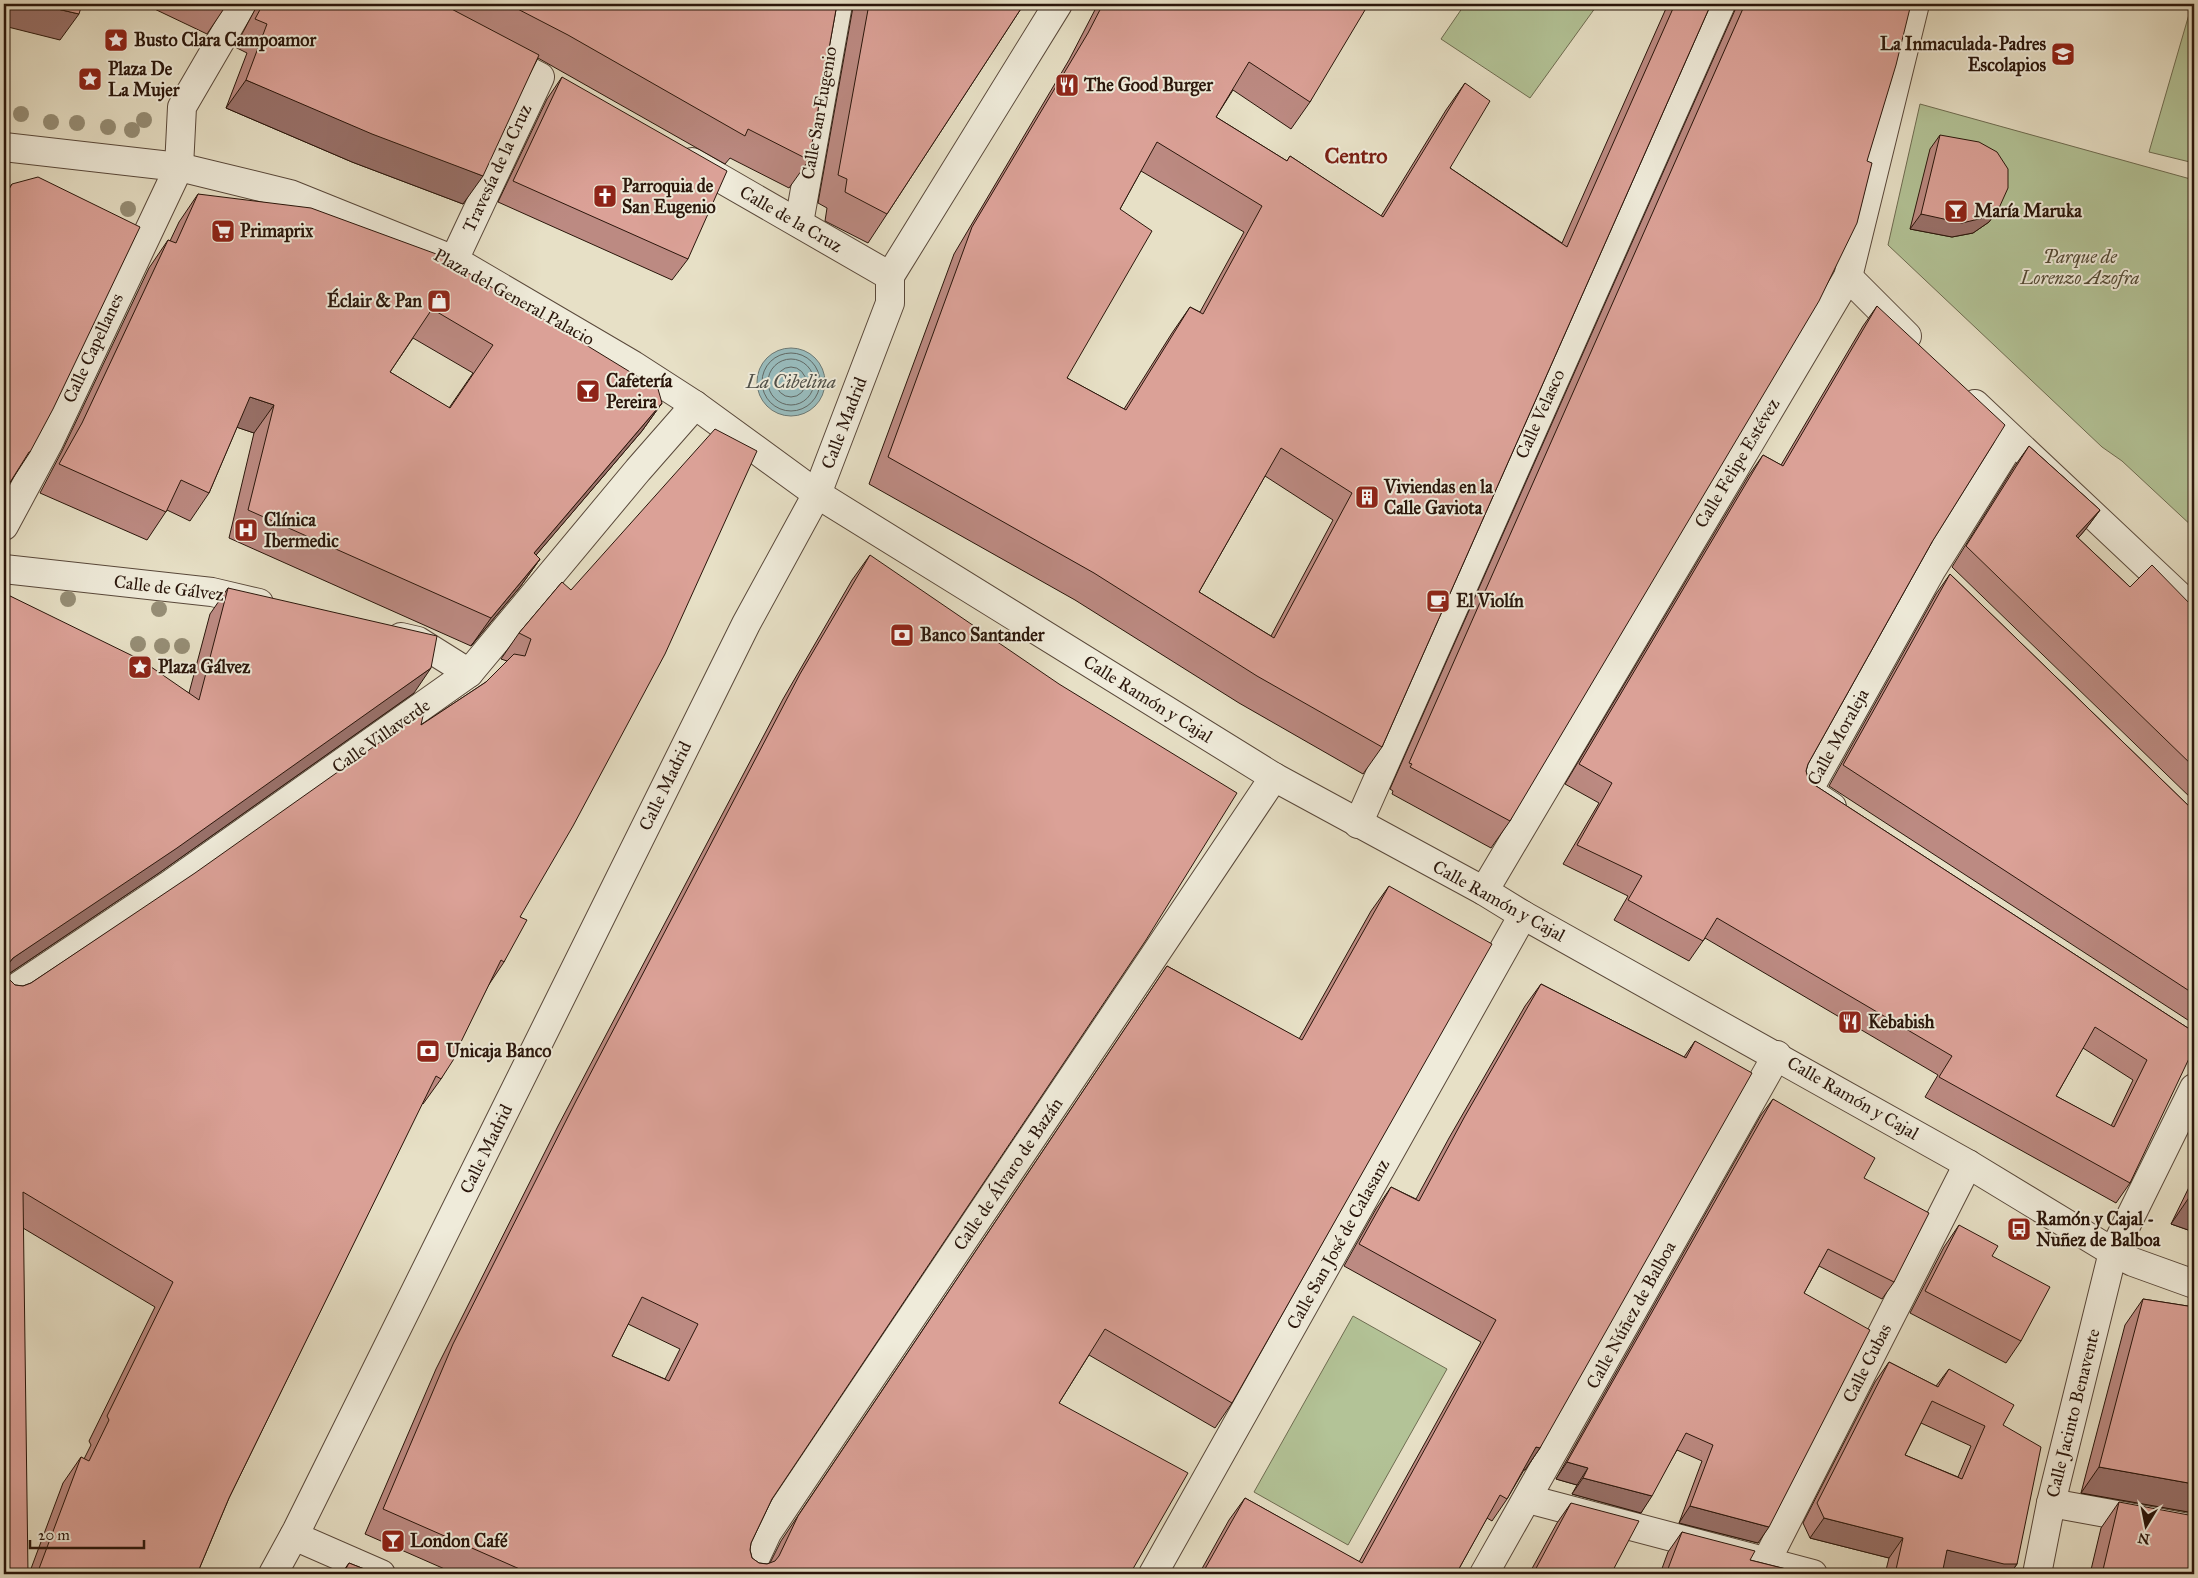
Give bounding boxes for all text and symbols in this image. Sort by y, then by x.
place icon: Busto Clara Campoamor [103,27,129,53]
place label: Busto Clara Campoamor [134,29,318,52]
place label: La Inmaculada-Padres Escolapios [1880,33,2046,77]
school or university icon: La Inmaculada-Padres Escolapios [2050,41,2076,67]
street label: Calle San Eugenio [796,45,843,181]
place label: Plaza De La Mujer [108,58,181,102]
place icon: Plaza De La Mujer [77,66,103,92]
restaurant icon: The Good Burger [1054,72,1080,98]
place label: The Good Burger [1083,74,1214,97]
street label: Travesía de la Cruz [458,100,536,236]
district label: Centro [1324,142,1388,169]
place label: Parroquia de San Eugenio [622,175,716,219]
street label: Calle de la Cruz [736,181,846,257]
church icon: Parroquia de San Eugenio [592,183,618,209]
bar icon: María Maruka [1943,198,1969,224]
place label: María Maruka [1974,200,2082,222]
supermarket icon: Primaprix [210,218,236,244]
place label: Primaprix [240,220,314,243]
street label: Plaza del General Palacio [430,244,598,350]
park label: Parque de Lorenzo Azofra [2020,246,2140,289]
place label: Éclair & Pan [327,287,422,312]
shop icon: Éclair & Pan [426,288,452,314]
street label: Calle Capellanes [58,290,128,406]
street label: Calle Velasco [1511,366,1569,462]
place label: Cafetería Pereira [606,370,673,413]
water label: La Cibelina [745,370,836,393]
street label: Calle Madrid [816,374,872,472]
bar icon: Cafetería Pereira [575,378,601,404]
street label: Calle Felipe Estévez [1690,394,1784,532]
place label: Viviendas en la Calle Gaviota [1383,476,1493,519]
building icon: Viviendas en la Calle Gaviota [1354,484,1380,510]
place label: Clínica Ibermedic [264,509,339,552]
hospital icon: Clínica Ibermedic [233,517,259,543]
street label: Calle de Gálvez [113,570,225,606]
cafe icon: El Violín [1425,588,1451,614]
place label: El Violín [1456,590,1524,612]
bank icon: Banco Santander [889,622,915,648]
place label: Banco Santander [920,624,1046,646]
street label: Calle Ramón y Cajal [1079,650,1217,748]
place icon: Plaza Gálvez [127,654,153,680]
place label: Plaza Gálvez [158,656,251,678]
street label: Calle Moraleja [1802,685,1874,789]
street label: Calle Villaverde [328,694,434,778]
street label: Calle Madrid [634,738,696,834]
street label: Calle Ramón y Cajal [1429,855,1569,947]
restaurant icon: Kebabish [1837,1009,1863,1035]
place label: Kebabish [1868,1011,1936,1033]
bank icon: Unicaja Banco [415,1038,441,1064]
place label: Unicaja Banco [446,1040,552,1063]
street label: Calle Ramón y Cajal [1783,1051,1923,1145]
street label: Calle de Álvaro de Bazán [947,1092,1067,1255]
street label: Calle Madrid [455,1101,517,1197]
street label: Calle San José de Calasanz [1282,1155,1395,1334]
place label: Ramón y Cajal - Nuñez de Balboa [2036,1208,2161,1251]
bus stop icon: Ramón y Cajal - Nuñez de Balboa [2006,1216,2032,1242]
street label: Calle Núñez de Balboa [1581,1237,1681,1393]
street label: Calle Cubas [1838,1320,1896,1406]
street label: Calle Jacinto Benavente [2041,1326,2106,1500]
north arrow [2120,1500,2170,1550]
scale bar [30,1518,144,1550]
text: 20 m [38,1526,70,1544]
bar icon: London Café [380,1528,406,1554]
text: N [2136,1529,2151,1548]
place label: London Café [410,1530,508,1552]

